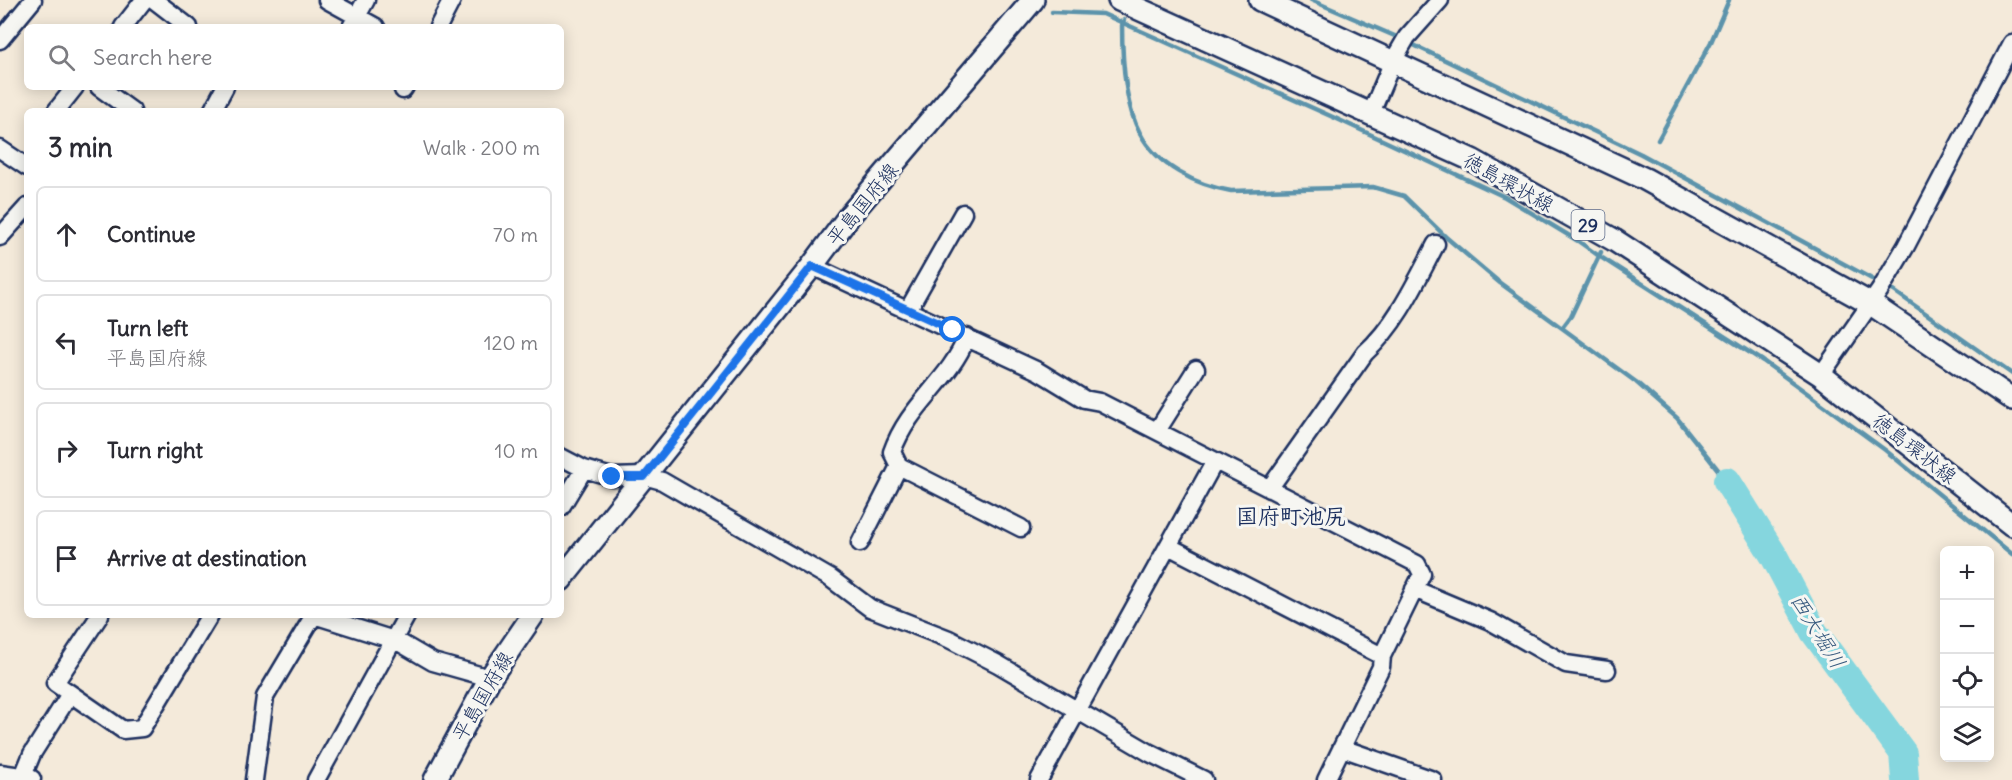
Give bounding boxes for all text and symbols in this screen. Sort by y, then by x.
search box [24,24,564,90]
icon: search [45,41,78,74]
text: Search here [93,43,212,71]
text: 3 min [48,131,113,164]
text: Walk · 200 m [423,135,540,160]
street label: 徳島環状線 [1459,147,1559,217]
street label: 平島国府線 [821,157,903,251]
road number: 29 [1572,210,1604,240]
icon: ahead [50,218,83,251]
text: Continue [107,220,196,248]
text: 70 m [493,222,538,247]
text: Turn left [107,314,188,342]
route start [939,316,965,342]
icon: left [50,326,83,359]
text: 120 m [484,330,538,355]
text: 平島国府線 [107,345,207,370]
street label: 徳島環状線 [1868,407,1962,489]
icon: right [50,434,83,467]
text: Turn right [107,436,203,464]
text: 10 m [495,438,538,463]
route end [598,463,624,489]
district label: 国府町池尻 [1236,502,1346,530]
icon: arrive [50,542,83,575]
text: Arrive at destination [107,544,307,572]
map controls [1940,546,1994,762]
button: + [1940,546,1994,600]
water label: 西大堀川 [1784,588,1852,674]
button: − [1940,600,1994,654]
street label: 平島国府線 [446,646,518,746]
button: locate [1940,654,1994,708]
button: layers [1940,708,1994,762]

